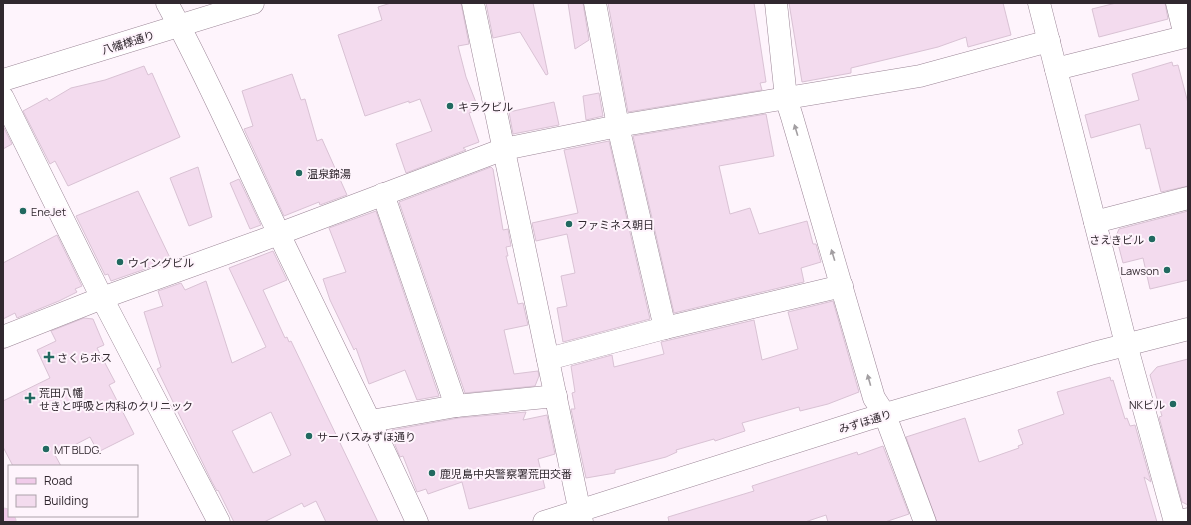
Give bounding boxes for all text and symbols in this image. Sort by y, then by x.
street label: 八幡様通り [100,27,156,57]
place label: キラクビル [458,99,513,114]
marker: キラクビル [445,101,455,111]
one-way arrow [793,124,799,136]
place label: 温泉錦湯 [307,166,351,181]
marker: 温泉錦湯 [294,168,304,178]
place label: EneJet [31,204,66,219]
marker: EneJet [18,206,28,216]
place label: ファミネス朝日 [577,217,654,232]
marker: ファミネス朝日 [564,219,574,229]
place label: さえきビル [1089,232,1144,247]
marker: さえきビル [1147,234,1157,244]
one-way arrow [830,248,836,260]
place label: ウイングビル [128,255,194,270]
marker: ウイングビル [115,257,125,267]
place label: Lawson [1120,263,1159,278]
marker: Lawson [1162,265,1172,275]
place label: さくらホス [57,350,112,365]
marker: さくらホス [44,352,54,362]
one-way arrow [866,373,872,385]
place label: 荒田八幡 せきと呼吸と内科のクリニック [39,385,193,413]
marker: 荒田八幡 せきと呼吸と内科のクリニック [24,392,36,404]
place label: NKビル [1129,397,1165,412]
marker: NKビル [1168,399,1178,409]
street label: みずほ通り [837,406,893,436]
place label: サーバスみずほ通り [317,429,416,444]
marker: サーバスみずほ通り [304,431,314,441]
place label: MT BLDG. [54,442,101,457]
marker: MT BLDG. [41,444,51,454]
legend [8,465,138,517]
place label: 鹿児島中央警察署荒田交番 [440,466,572,481]
marker: 鹿児島中央警察署荒田交番 [427,468,437,478]
text: Road [44,472,72,489]
text: Building [44,492,88,509]

